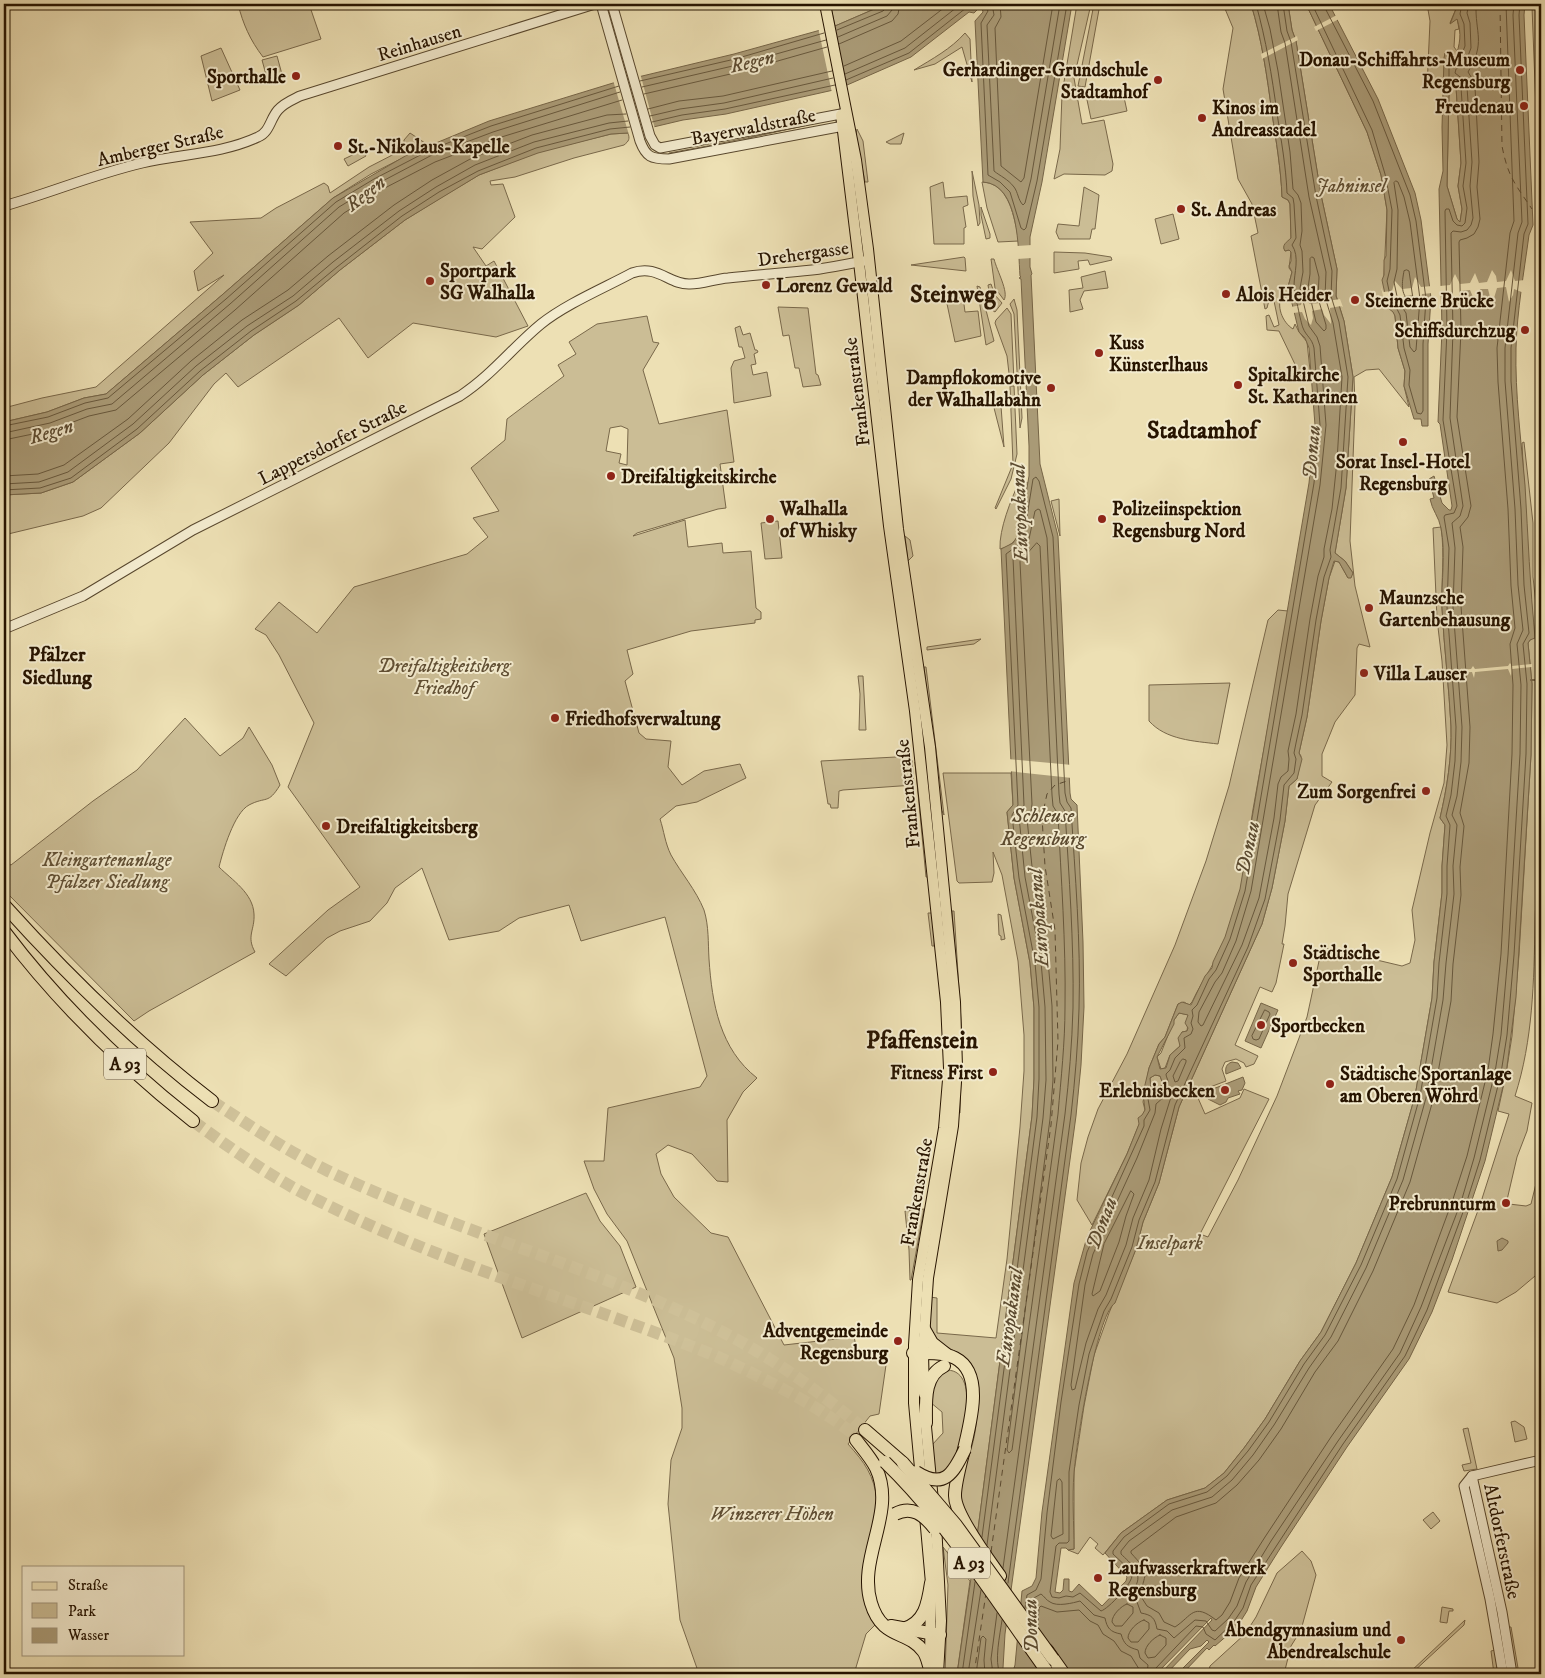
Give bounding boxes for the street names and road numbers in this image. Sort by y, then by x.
street label: Reinhausen [375,20,464,67]
street label: Bayerwaldstraße [689,104,818,151]
street label: Amberger Straße [95,121,226,172]
street label: Drehergasse [756,237,850,272]
street label: Frankenstraße [839,336,876,448]
street label: Lappersdorfer Straße [255,396,411,491]
street label: Frankenstraße [891,738,926,850]
road number: A 93 [104,1048,146,1080]
street label: Frankenstraße [897,1136,938,1248]
street label: Altdorferstraße [1478,1482,1525,1601]
road number: A 93 [948,1548,990,1579]

